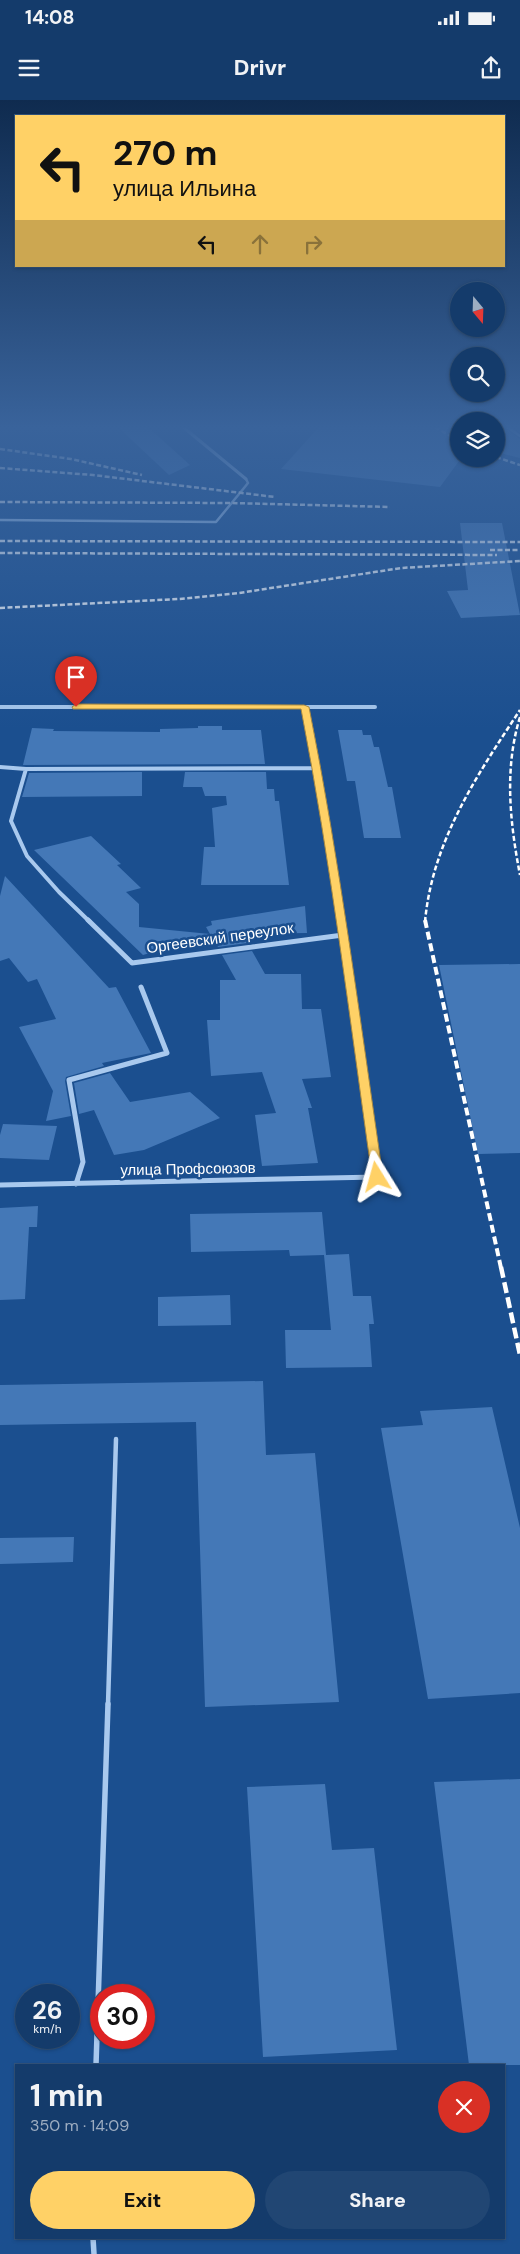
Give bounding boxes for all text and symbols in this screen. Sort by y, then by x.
text: 14:08 [25,5,75,30]
text: Drivr [234,53,286,82]
icon: menu [15,54,43,82]
icon: share [477,54,505,82]
text: 270 m [113,130,217,176]
icon: left [30,135,95,200]
text: улица Ильина [113,174,256,203]
icon: left [193,230,221,258]
icon: ahead [246,230,274,258]
icon: right [299,230,327,258]
north arrow [450,282,505,338]
map controls [450,282,505,467]
button: search [450,347,505,402]
button: layers [450,412,505,467]
pin [55,656,97,707]
icon: arrive [62,663,90,691]
street label: Оргеевский переулок [145,918,295,958]
position arrow [350,1150,402,1202]
street label: улица Профсоюзов [120,1158,256,1180]
speed limit sign: 30 [90,1984,155,2049]
text: 26 [32,1994,63,2027]
text: km/h [33,2021,62,2037]
text: 1 min [30,2076,103,2115]
button: close [438,2081,490,2133]
text: 350 m · 14:09 [30,2115,129,2136]
button: Exit [30,2171,255,2229]
button: Share [265,2171,490,2229]

